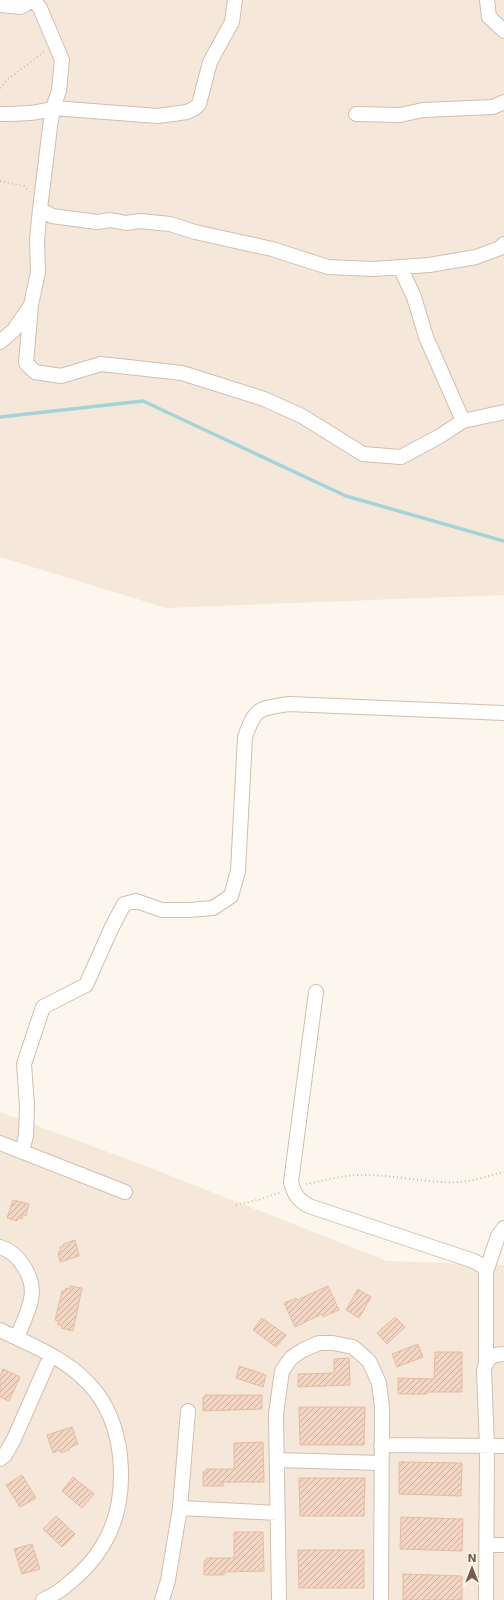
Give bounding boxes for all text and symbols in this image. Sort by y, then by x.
north arrow [452,1548,492,1588]
text: N [467,1552,477,1565]

